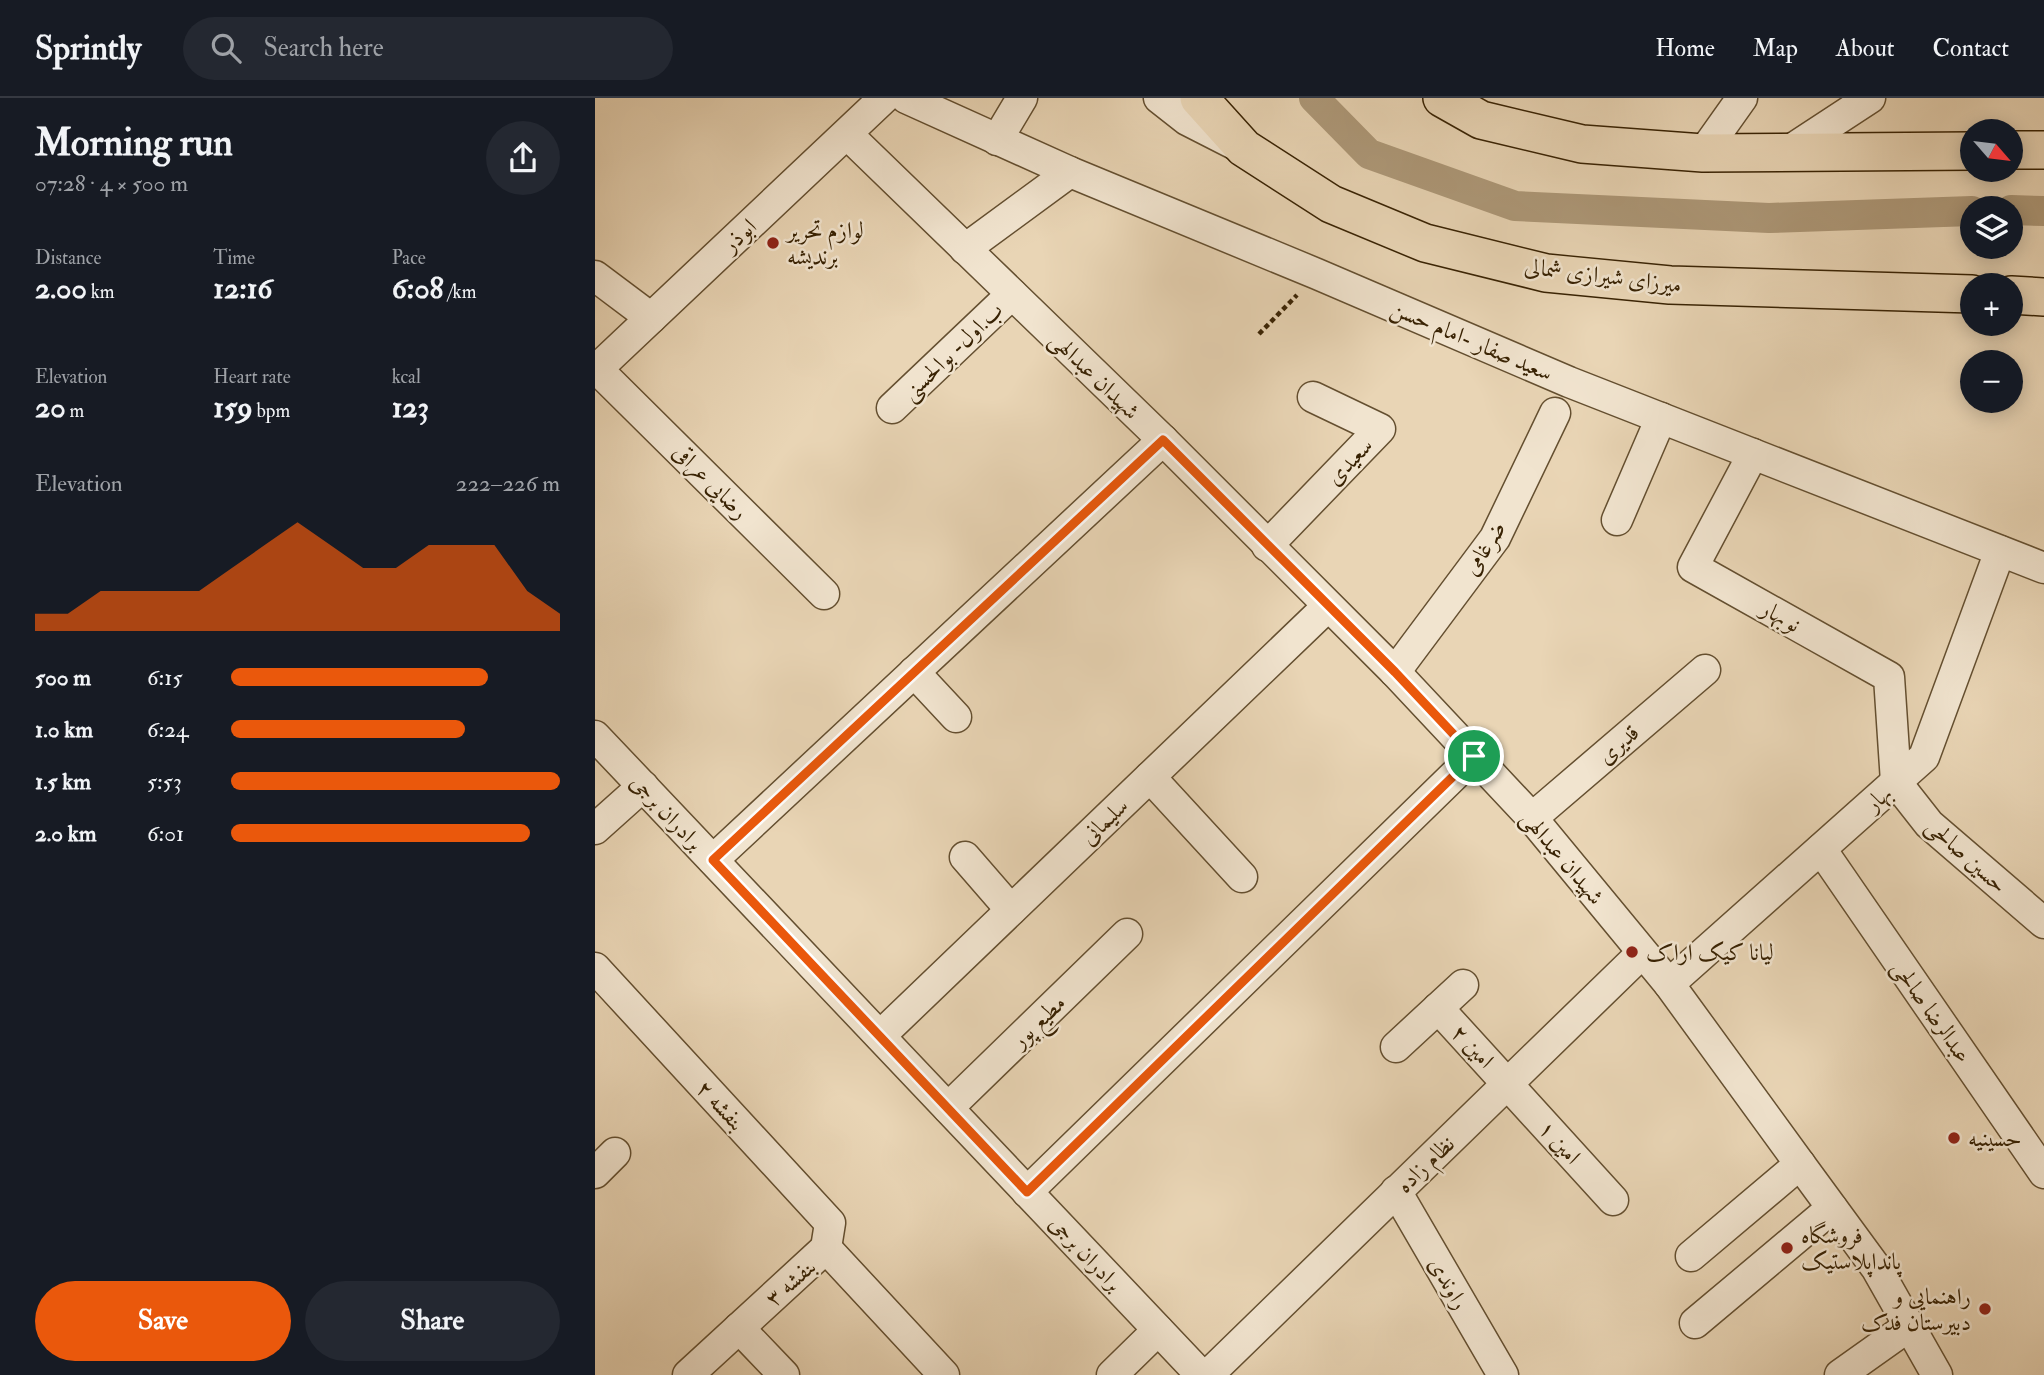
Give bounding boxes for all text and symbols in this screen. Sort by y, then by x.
search box [183,17,673,80]
text: Sprintly [35,28,141,69]
icon: search [207,29,245,67]
text: Search here [263,32,384,64]
text: Home [1655,33,1715,64]
text: Map [1753,33,1798,64]
text: About [1836,33,1895,64]
text: Contact [1933,33,2009,64]
text: Morning run [35,119,233,167]
north arrow [1960,119,2023,182]
map controls [1960,119,2023,413]
button: share [486,121,560,195]
text: 07:28 · 4 × 500 m [35,169,188,198]
button: layers [1960,196,2023,259]
street label: ابوذر [715,212,763,260]
place label: لوازم تحریر برندیشه [785,216,864,271]
marker: لوازم تحریر برندیشه [765,235,781,251]
text: Distance [35,246,101,270]
text: Time [213,246,255,270]
text: Pace [392,246,426,270]
street label: میرزای شیرازی شمالی [1523,251,1683,300]
text: 2.00 [35,270,87,307]
text: 12:16 [213,270,272,307]
text: 6:08 [392,270,444,307]
button: + [1960,273,2023,336]
text: km [87,280,115,304]
text: /km [444,280,476,304]
street label: سعید صفار -امام حسن [1384,293,1557,392]
street label: ب.اول- بوالحسنی [896,296,1010,408]
street label: شهیدان عبدالهی [1043,325,1146,426]
button: − [1960,350,2023,413]
text: Elevation [35,365,107,389]
text: Heart rate [213,365,291,389]
text: kcal [392,365,421,389]
text: 20 [35,389,66,426]
text: 159 [213,389,253,426]
text: 123 [392,389,429,426]
text: m [66,399,84,423]
text: bpm [253,399,290,423]
street label: سعیدی [1320,431,1379,491]
street label: رضایی عراقی [666,437,755,526]
text: Elevation [35,469,123,498]
text: 222–226 m [456,469,560,498]
street label: ضرغامی [1456,516,1513,581]
street label: نوبهار [1754,593,1806,639]
text: 500 m [35,663,91,692]
text: 6:15 [147,663,183,692]
text: 1.0 km [35,715,93,744]
text: 6:24 [147,715,188,744]
street label: قدیری [1591,718,1645,770]
pin [1444,726,1504,786]
icon: arrive [1455,737,1493,775]
text: 1.5 km [35,767,91,796]
text: 5:53 [147,767,182,796]
street label: برادران برجی [624,768,709,857]
street label: بهار [1857,779,1898,819]
street label: سلیمانی [1074,791,1135,851]
street label: شهیدان عبدالهی [1514,804,1611,911]
street label: حسین صالحی [1919,811,2013,900]
text: 2.0 km [35,819,97,848]
text: 6:01 [147,819,184,848]
place label: لیانا کیک اراک [1646,938,1774,967]
marker: لیانا کیک اراک [1624,944,1640,960]
street label: عبدالرضا صالحی [1885,954,1978,1069]
street label: مطیع پور [1003,988,1076,1060]
street label: امین ۲ [1445,1018,1500,1074]
street label: بنفشه ۲ [690,1074,751,1137]
street label: امین ۱ [1532,1114,1587,1171]
place label: حسینیه [1968,1124,2022,1153]
street label: نظام زاده [1390,1129,1464,1203]
marker: حسینیه [1946,1130,1962,1146]
street label: برادران برجی [1043,1209,1128,1298]
place label: فروشگاه پانداپلاستیک [1801,1221,1903,1278]
marker: فروشگاه پانداپلاستیک [1779,1240,1795,1256]
street label: بنفشه ۳ [759,1252,822,1313]
street label: راوندی [1422,1252,1475,1315]
button: Save [35,1281,291,1361]
button: Share [305,1281,560,1361]
place label: راهنمایی و دبیرستان فدک [1861,1282,1971,1337]
marker: راهنمایی و دبیرستان فدک [1977,1301,1993,1317]

